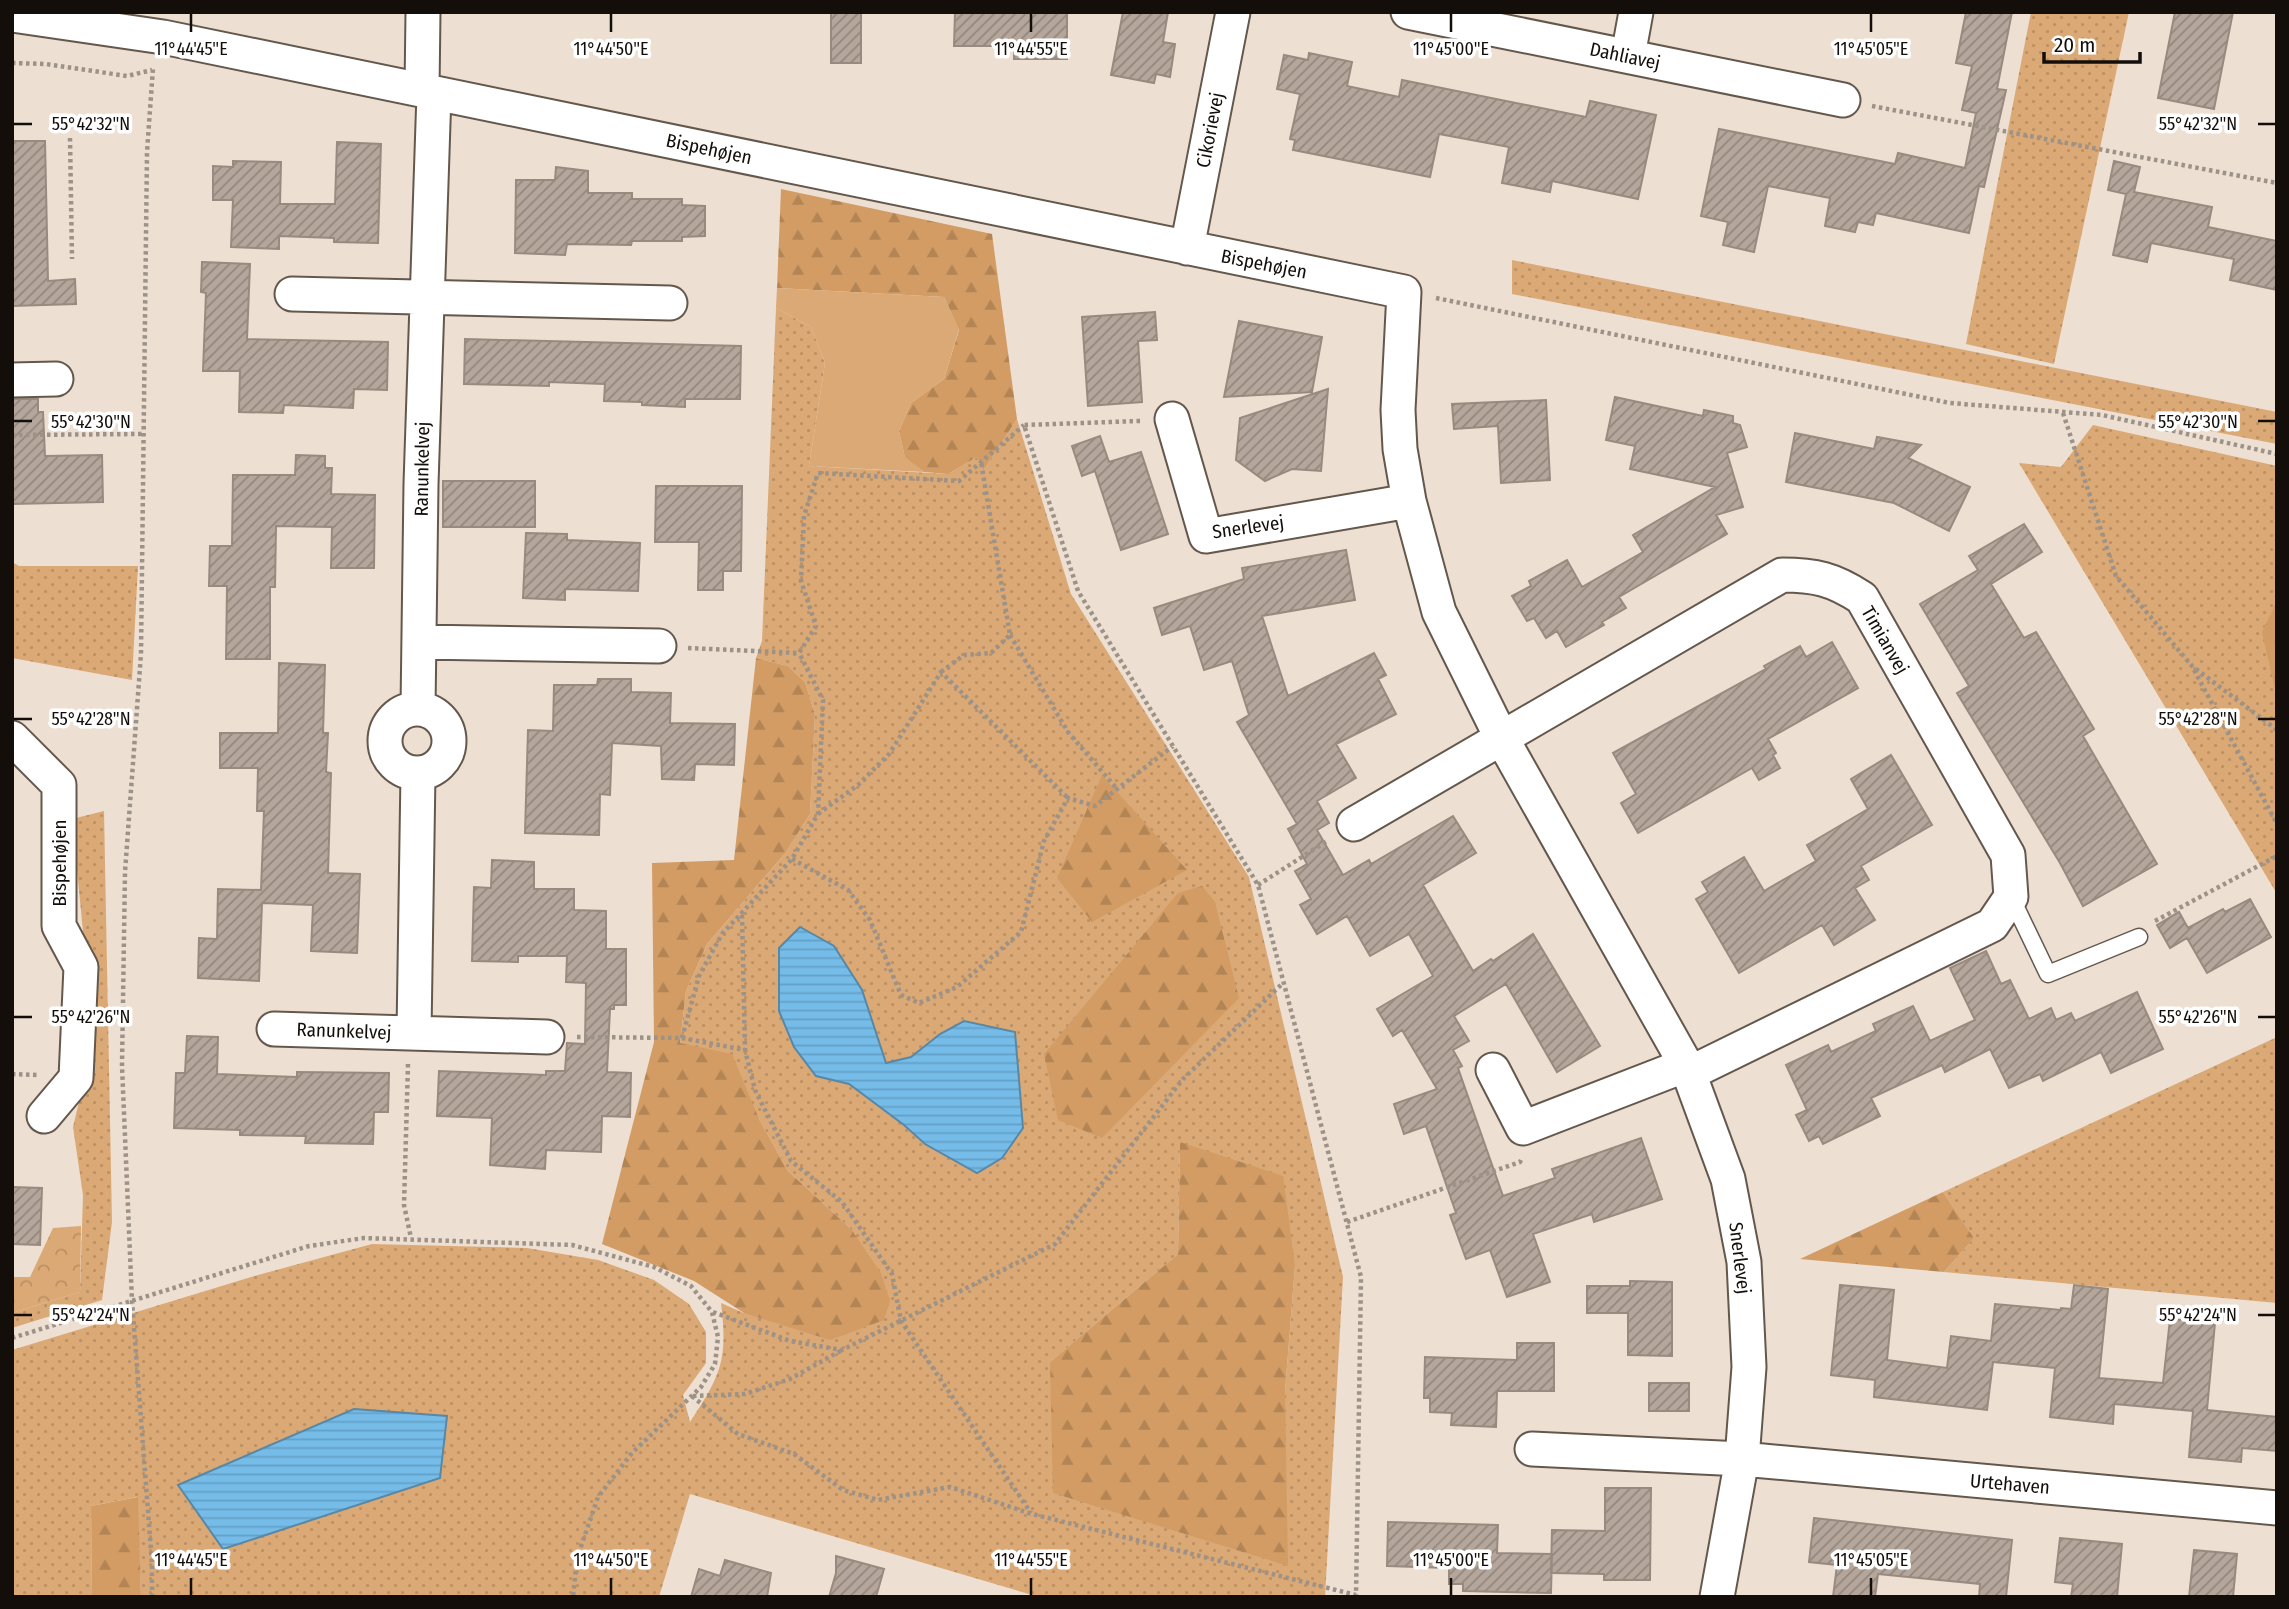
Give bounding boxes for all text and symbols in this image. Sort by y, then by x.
scale bar [2044,21,2140,65]
text: 20 m [2054,32,2095,58]
street label: Dahliavej [1588,37,1662,75]
text: 11°44'45"E [154,38,228,60]
text: 11°44'50"E [573,38,649,60]
text: 11°44'55"E [994,38,1068,60]
text: 11°45'00"E [1413,38,1489,60]
text: 11°45'05"E [1834,38,1908,60]
street label: Cikorievej [1191,90,1229,170]
text: 55°42'32"N [52,113,130,135]
text: 55°42'32"N [2159,113,2237,135]
street label: Bispehøjen [664,129,754,169]
street label: Bispehøjen [1219,244,1309,284]
text: 55°42'30"N [51,411,131,433]
text: 55°42'30"N [2158,411,2238,433]
street label: Ranunkelvej [410,421,434,517]
street label: Snerlevej [1211,511,1285,543]
street label: Timianvej [1856,602,1914,678]
text: 55°42'28"N [51,708,131,730]
text: 55°42'28"N [2158,708,2238,730]
street label: Bispehøjen [48,820,71,906]
text: 55°42'26"N [52,1006,130,1028]
text: 55°42'26"N [2159,1006,2237,1028]
street label: Ranunkelvej [296,1018,392,1044]
street label: Snerlevej [1724,1221,1756,1295]
text: 55°42'24"N [52,1304,130,1326]
text: 55°42'24"N [2159,1304,2237,1326]
street label: Urtehaven [1969,1469,2051,1499]
text: 11°44'45"E [154,1549,228,1571]
text: 11°44'50"E [573,1549,649,1571]
text: 11°44'55"E [994,1549,1068,1571]
text: 11°45'00"E [1413,1549,1489,1571]
text: 11°45'05"E [1834,1549,1908,1571]

